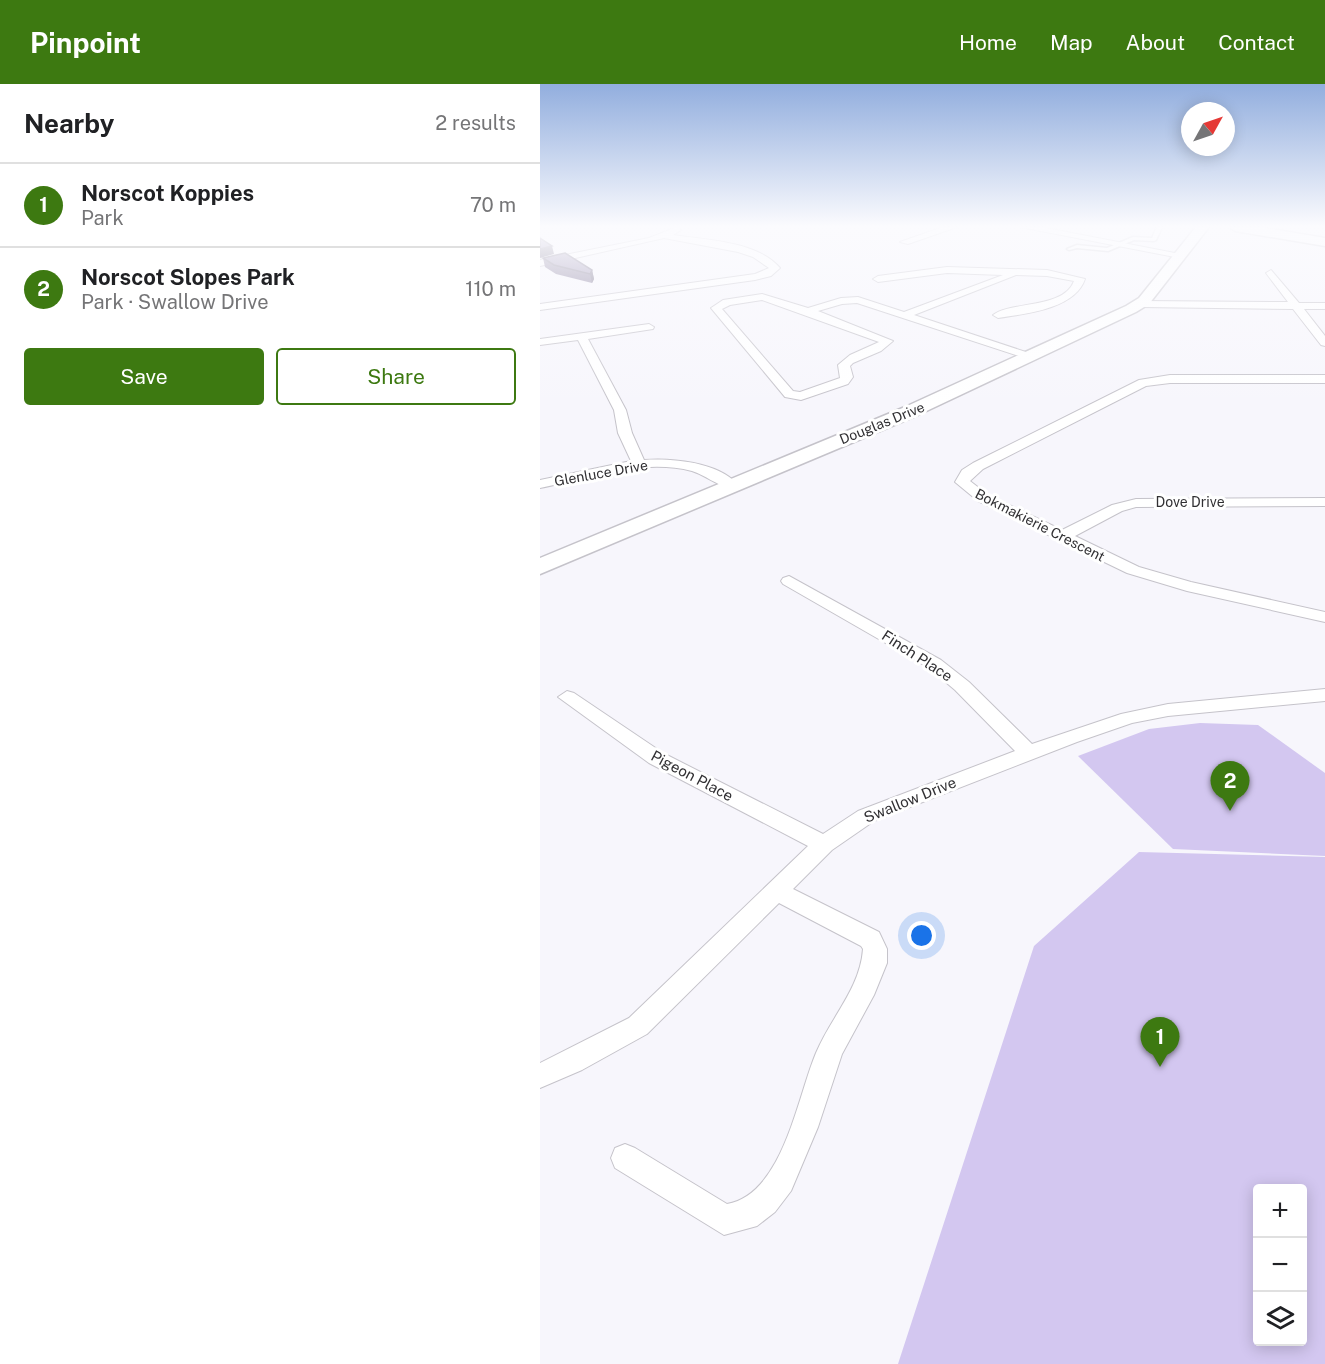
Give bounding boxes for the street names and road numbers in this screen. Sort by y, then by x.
street label: Douglas Drive [837,399,927,447]
street label: Glenluce Drive [553,457,649,489]
street label: Bokmakierie Crescent [973,485,1107,565]
street label: Dove Drive [1155,494,1225,510]
street label: Finch Place [879,626,956,685]
street label: Pigeon Place [648,747,736,804]
street label: Swallow Drive [861,773,958,826]

